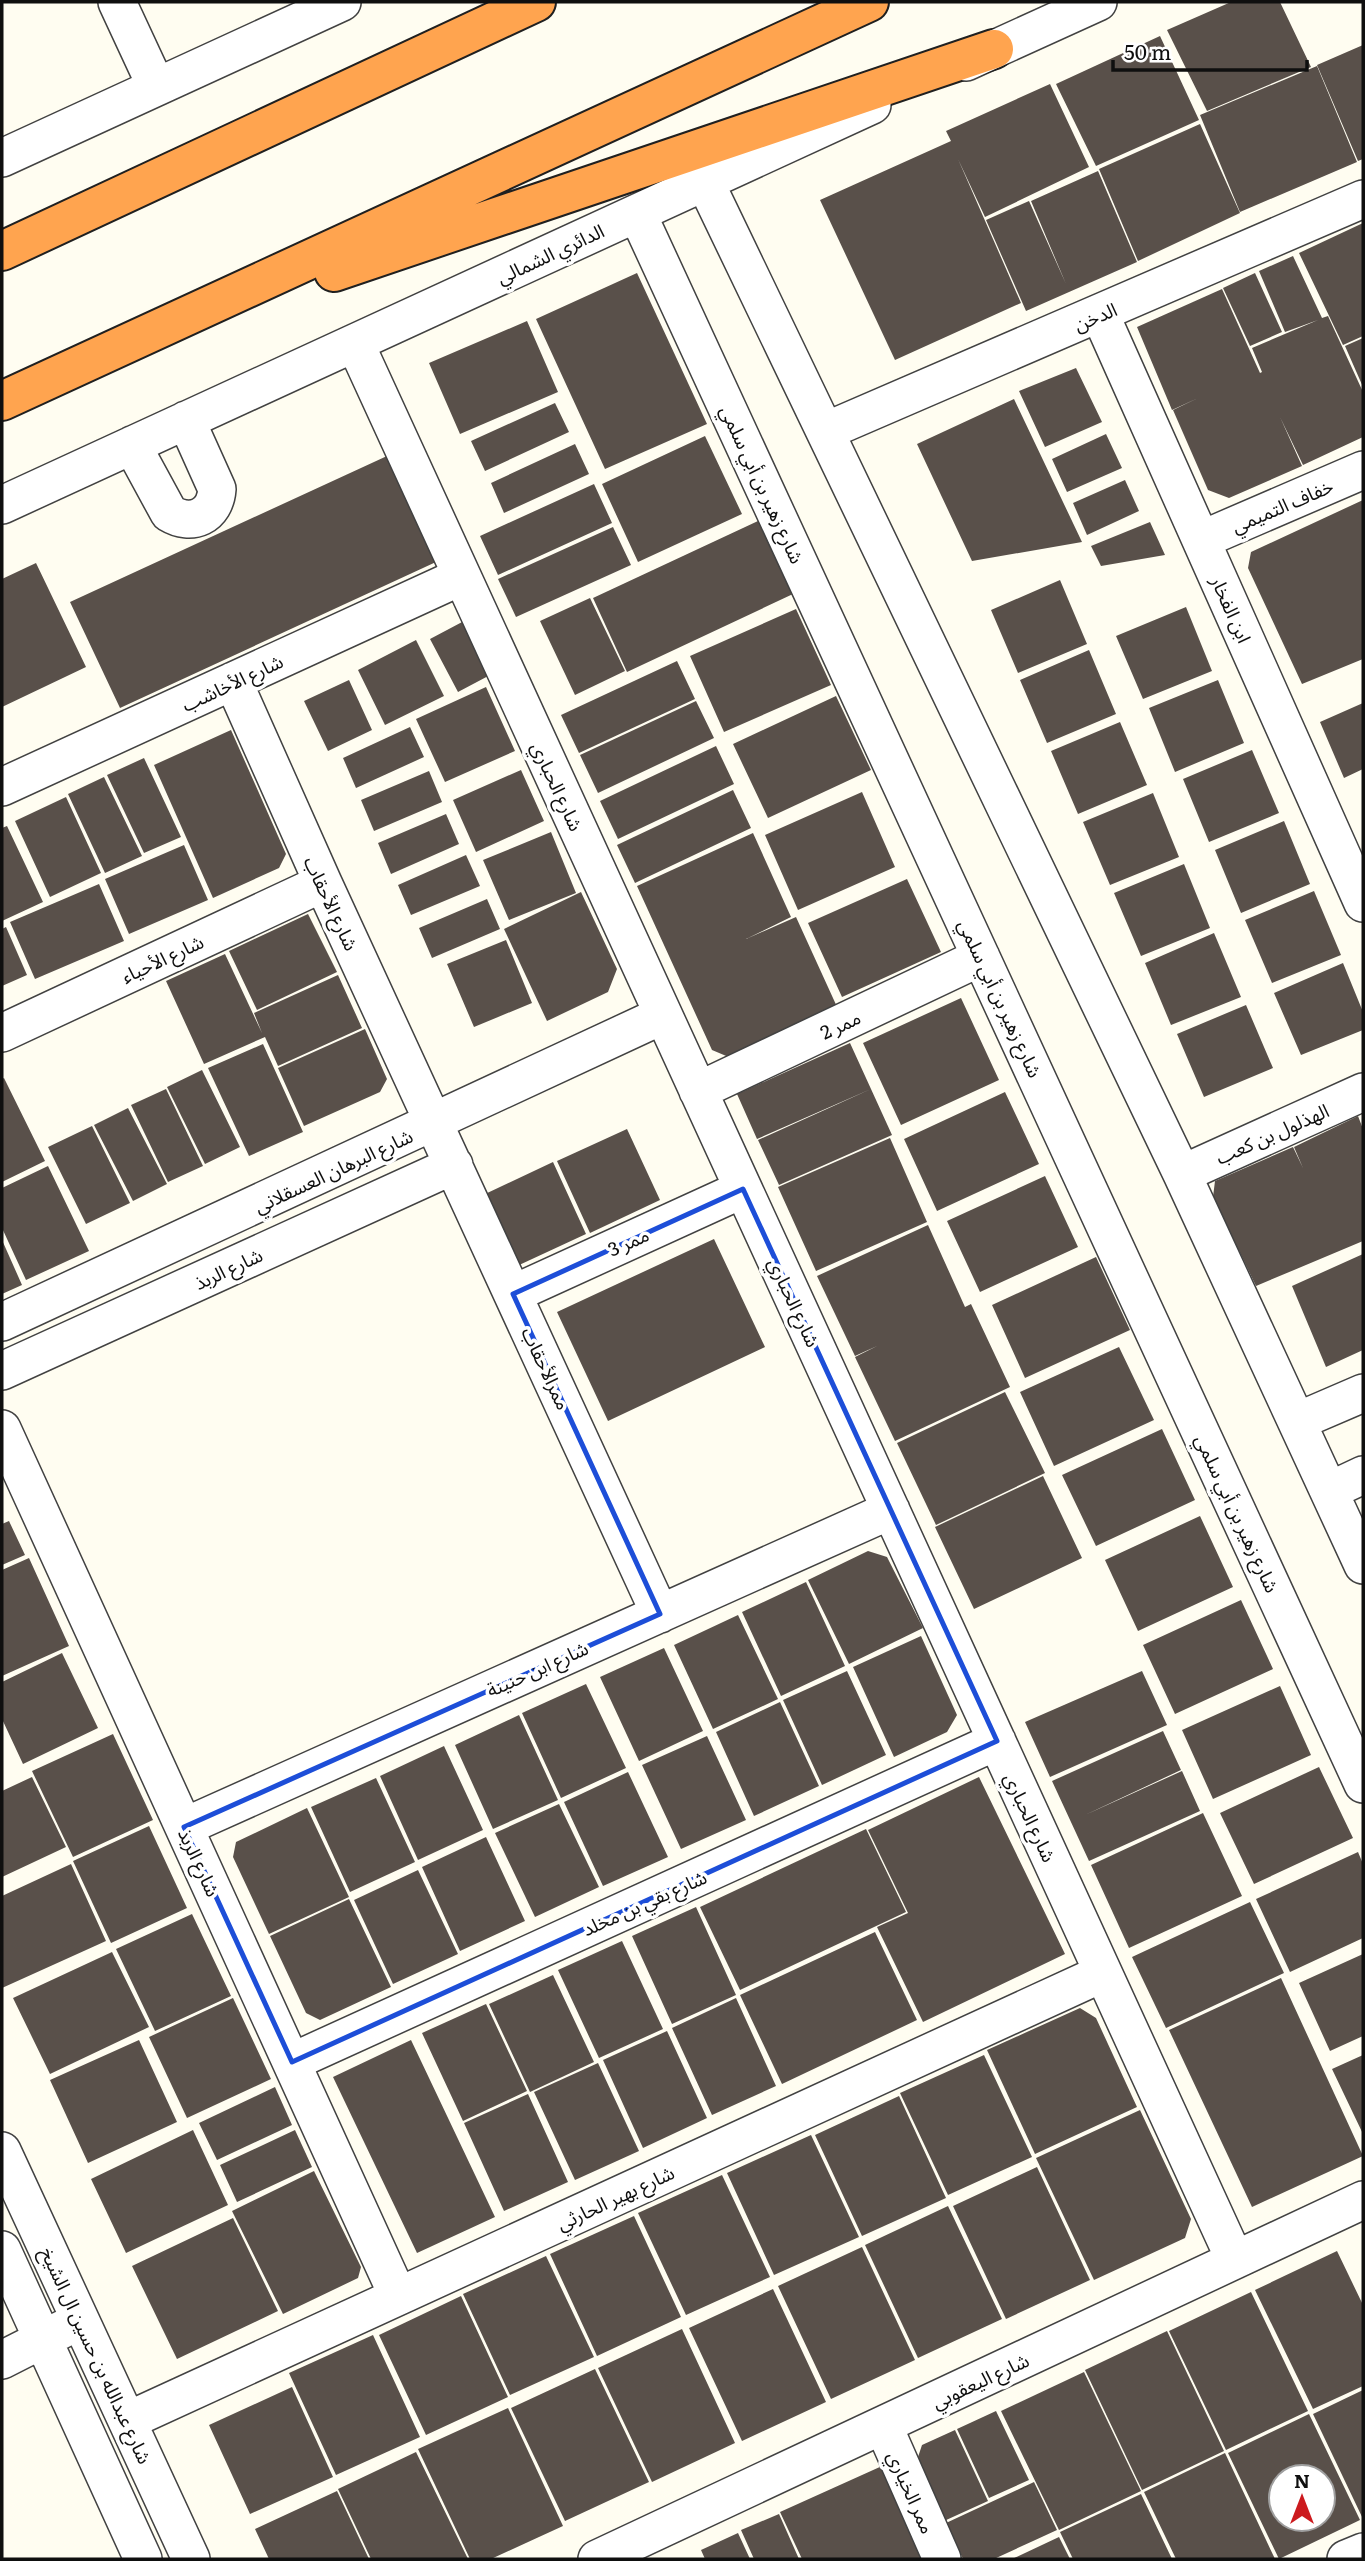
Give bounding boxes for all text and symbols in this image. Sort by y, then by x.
scale bar [1113,28,1307,72]
text: 50 m [1124,35,1171,66]
street label: الدائري الشمالي [492,216,610,292]
street label: الدخن [1069,294,1121,338]
street label: شارع زهير بن أبي سلمي [712,400,812,569]
street label: خفاف التميمي [1227,471,1338,541]
street label: ابن الفخار [1204,570,1259,647]
street label: شارع الأخاشب [177,646,288,719]
street label: شارع الحباري [523,737,591,836]
street label: شارع الأحقاب [297,851,366,955]
street label: شارع زهير بن أبي سلمي [950,914,1050,1083]
street label: شارع الأحياء [116,927,208,990]
street label: ممر 2 [815,1002,865,1046]
street label: الهذلول بن كعب [1211,1096,1333,1170]
street label: شارع البرهان العسقلاني [249,1121,418,1221]
street label: ممر 3 [603,1220,653,1262]
street label: شارع الربذ [189,1240,267,1297]
street label: شارع الحباري [760,1253,828,1352]
street label: ممرالأحقاب [516,1322,578,1414]
street label: شارع زهير بن أبي سلمي [1187,1429,1287,1598]
street label: شارع ابن حنينة [482,1633,593,1704]
street label: شارع الحباري [996,1768,1064,1867]
street label: شارع الربذ [171,1823,228,1901]
street label: شارع بقي بن مخلد [577,1862,712,1944]
street label: شارع بهير الحارثي [551,2157,680,2239]
street label: شارع عبدالله بن حسين ال الشيخ [32,2242,160,2469]
street label: شارع اليعقوبي [927,2345,1034,2417]
street label: ممر الخياري [879,2446,943,2539]
north arrow [1267,2463,1337,2533]
text: N [1294,2466,1310,2494]

